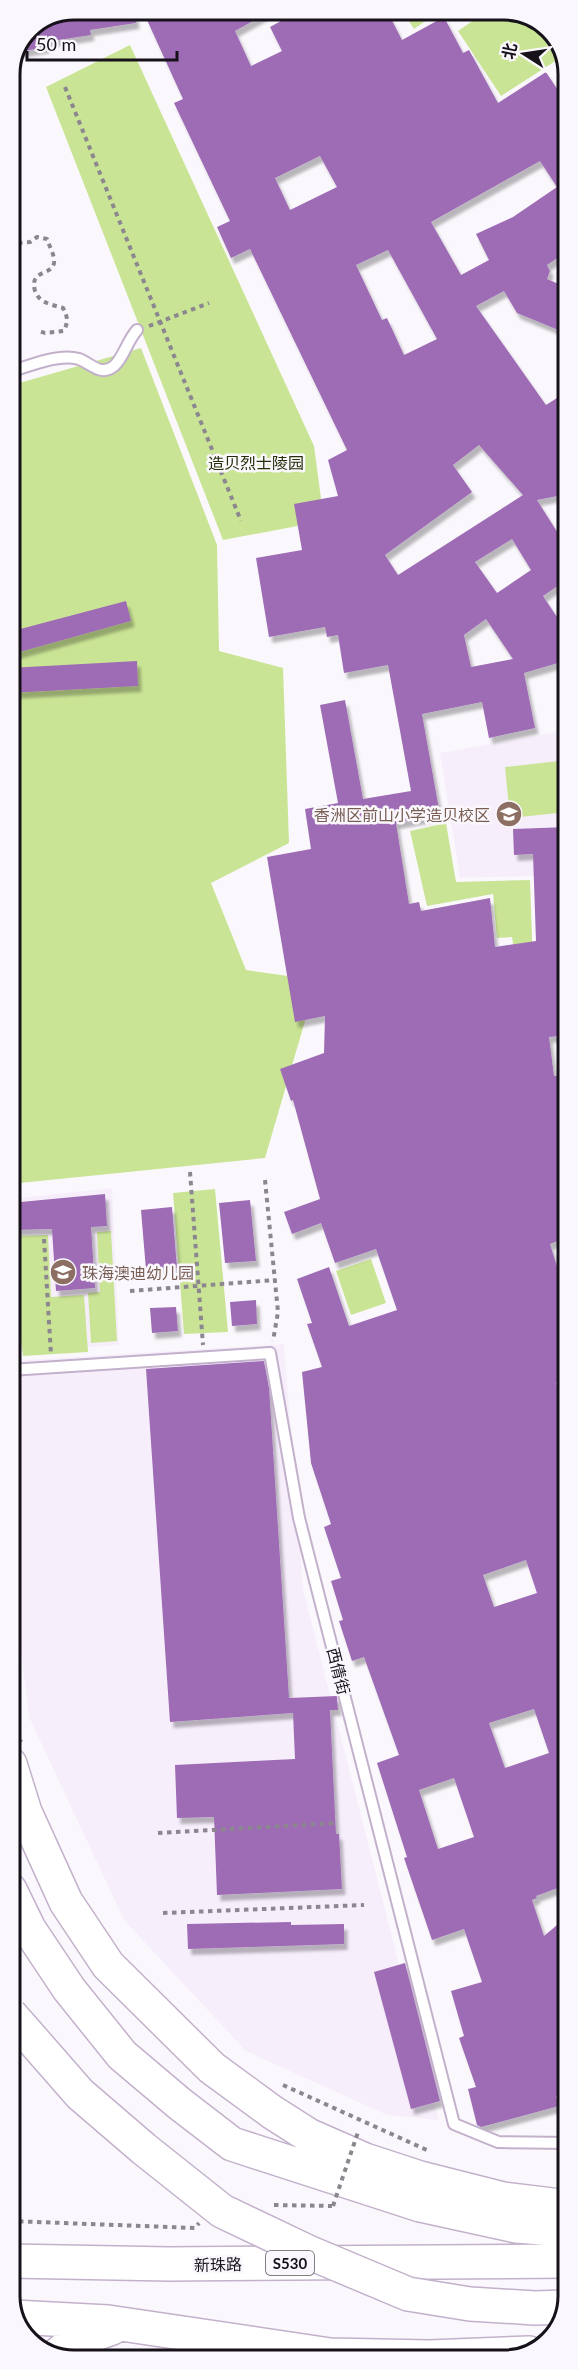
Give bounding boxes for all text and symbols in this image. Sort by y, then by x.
scale bar [27,24,177,62]
north arrow [494,24,554,84]
text: 50 m [36,33,76,55]
text: 北 [498,41,520,61]
park label: 造贝烈士陵园 [208,453,304,472]
school or university icon: 香洲区前山小学造贝校区 [494,799,524,829]
place label: 香洲区前山小学造贝校区 [314,805,490,824]
school or university icon: 珠海澳迪幼儿园 [48,1257,78,1287]
place label: 珠海澳迪幼儿园 [82,1263,194,1282]
street label: 西倩街 [324,1645,354,1697]
road number: S530 [266,2251,314,2275]
street label: 新珠路 [194,2254,242,2274]

